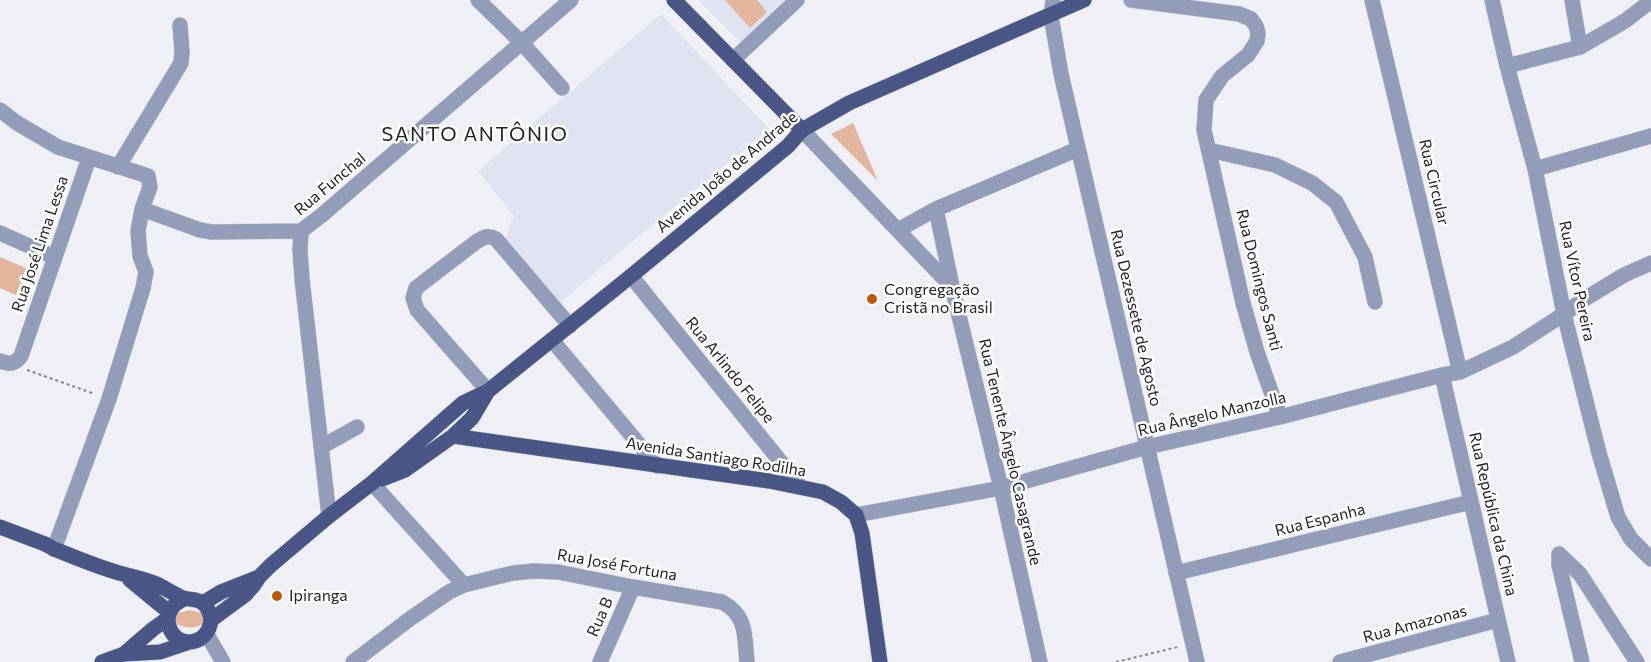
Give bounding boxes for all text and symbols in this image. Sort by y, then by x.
street label: Avenida João de Andrade [653,107,801,237]
district label: SANTO ANTÔNIO [382,122,568,146]
street label: Rua Circular [1415,137,1453,227]
street label: Rua Funchal [290,149,370,219]
street label: Rua José Lima Lessa [8,173,72,315]
street label: Rua Domingos Santi [1232,207,1286,353]
street label: Rua Vítor Pereira [1555,219,1599,343]
street label: Rua Dezessete de Agosto [1106,228,1166,408]
place label: Congregação Cristã no Brasil [884,280,993,318]
marker: Congregação Cristã no Brasil [865,292,879,306]
street label: Rua Arlindo Felipe [681,313,779,427]
street label: Rua Tenente Ângelo Casagrande [975,337,1045,567]
street label: Rua Ângelo Manzolla [1136,388,1288,440]
street label: Rua República da China [1465,430,1521,598]
street label: Avenida Santiago Rodilha [624,433,808,481]
street label: Rua Espanha [1273,500,1367,540]
street label: Rua José Fortuna [555,545,679,585]
place label: Ipiranga [289,586,348,606]
marker: Ipiranga [270,589,284,603]
street label: Rua B [583,594,617,640]
street label: Rua Amazonas [1361,601,1469,647]

